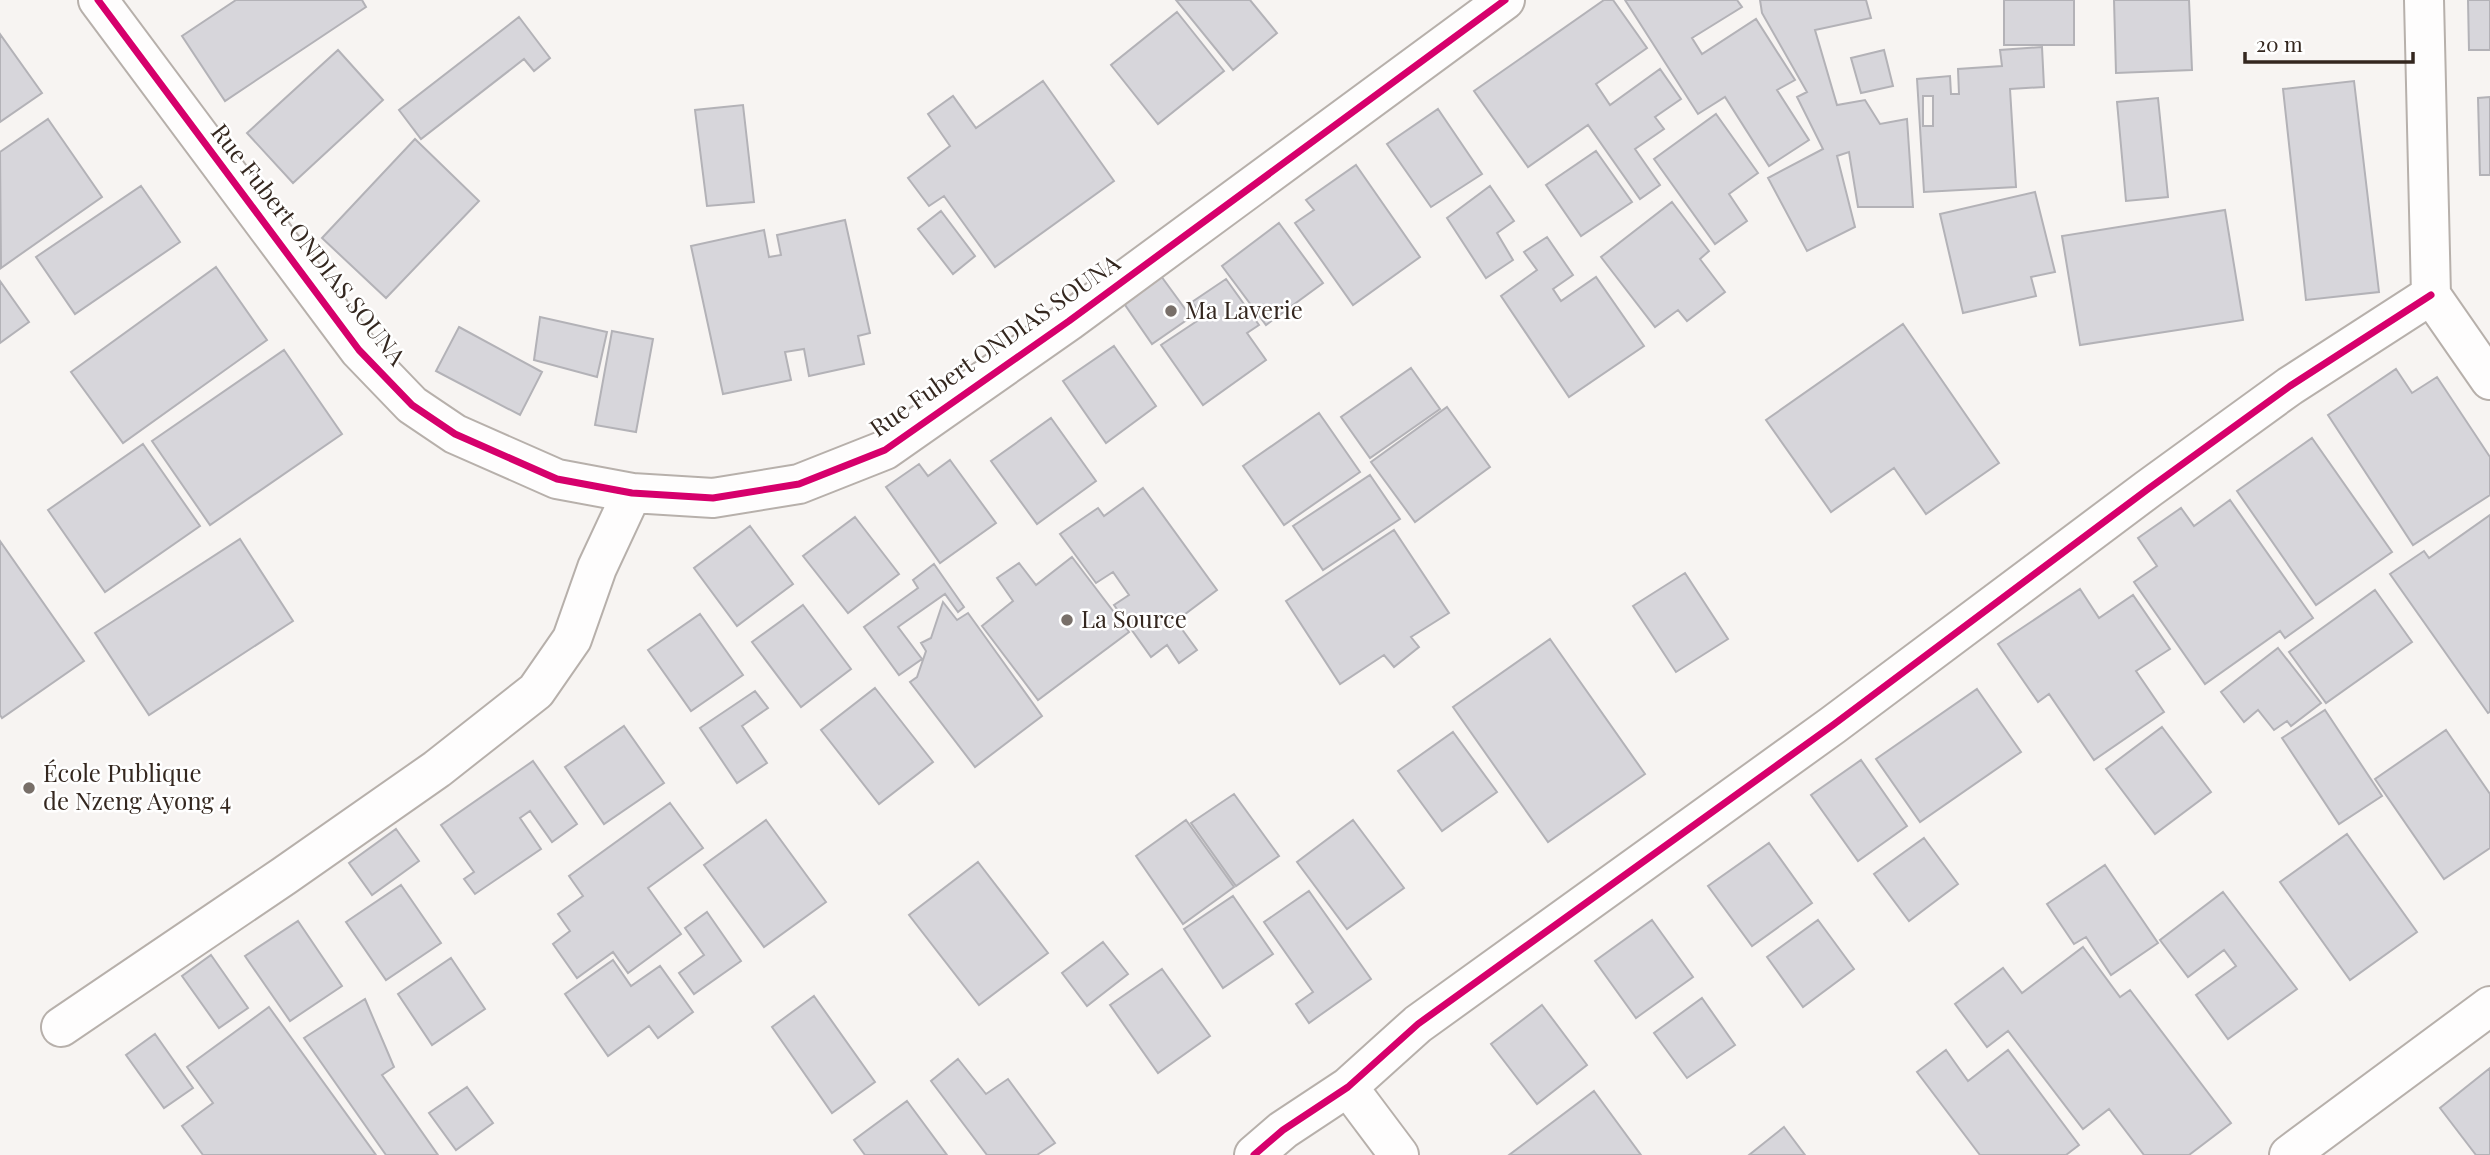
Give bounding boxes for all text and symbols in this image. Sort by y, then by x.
scale bar [2245,21,2413,65]
text: 20 m [2256,29,2303,57]
street label: Rue Fubert ONDIAS SOUNA [205,116,415,372]
street label: Rue Fubert ONDIAS SOUNA [862,245,1126,443]
place label: Ma Laverie [1185,293,1303,325]
marker: Ma Laverie [1163,303,1179,319]
place label: La Source [1081,602,1187,634]
marker: La Source [1059,612,1075,628]
place label: École Publique de Nzeng Ayong 4 [43,756,231,816]
marker: École Publique de Nzeng Ayong 4 [21,780,37,796]

